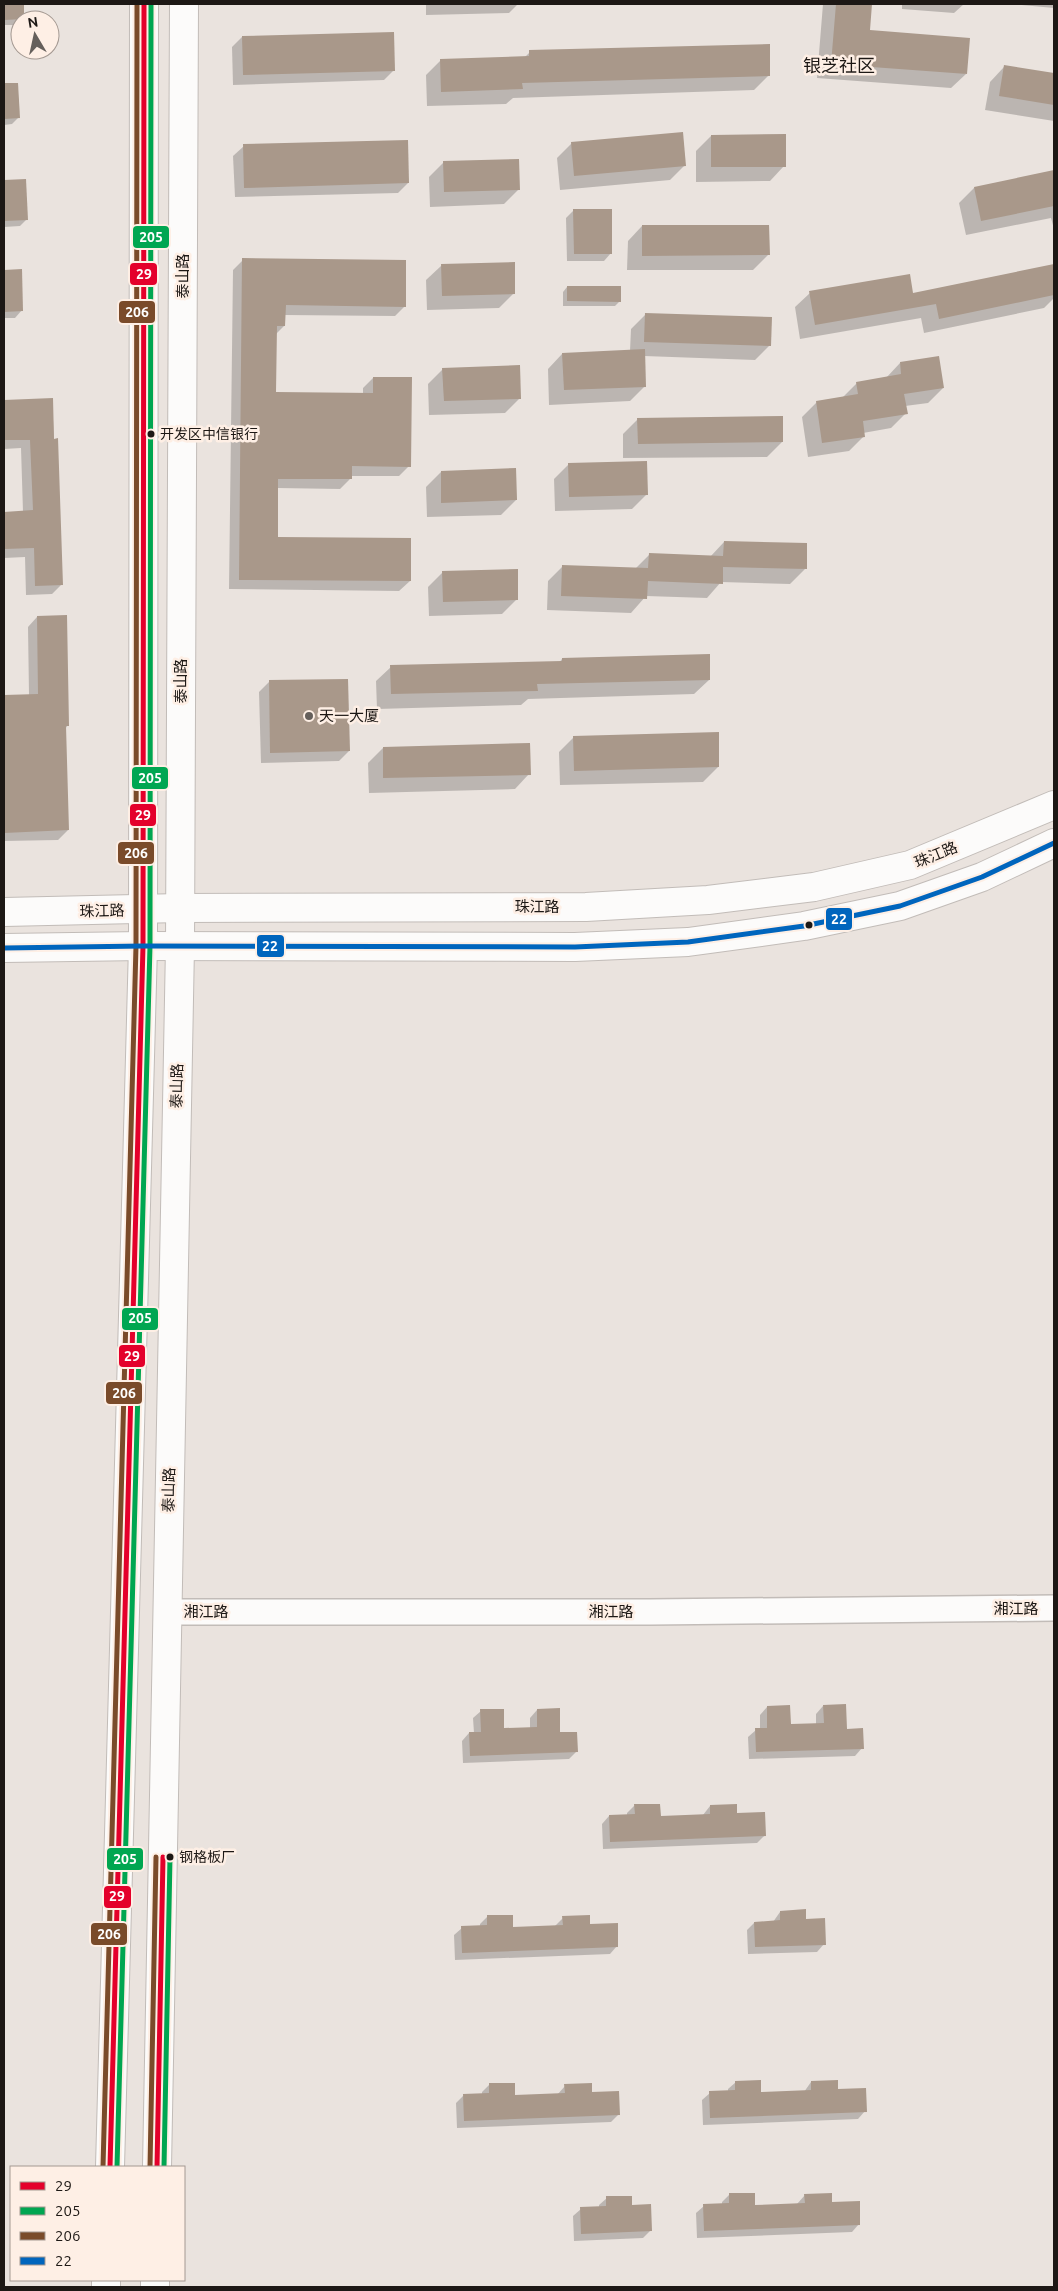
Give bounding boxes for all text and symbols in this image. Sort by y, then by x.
north arrow [10,10,60,60]
text: N [27,13,39,31]
district label: 银芝社区 [803,55,875,75]
line badge: 205 [132,225,170,249]
text: 205 [139,229,163,245]
street label: 泰山路 [174,253,191,299]
line badge: 29 [129,262,158,286]
text: 29 [136,266,152,282]
line badge: 206 [118,300,156,324]
text: 206 [125,304,149,320]
place label: 开发区中信银行 [160,426,258,442]
marker: 开发区中信银行 [146,429,156,439]
street label: 泰山路 [172,658,189,704]
place label: 天一大厦 [319,707,379,724]
marker: 天一大厦 [303,710,315,722]
line badge: 205 [131,766,169,790]
text: 205 [138,770,162,786]
line badge: 29 [129,803,157,827]
text: 29 [135,807,151,823]
street label: 珠江路 [912,838,960,871]
line badge: 206 [117,841,155,865]
text: 206 [124,845,148,861]
street label: 珠江路 [514,898,560,915]
street label: 珠江路 [79,902,125,919]
line badge: 22 [825,907,853,931]
text: 22 [831,911,847,927]
unlabelled marker [804,920,814,930]
line badge: 22 [256,934,285,958]
text: 22 [262,938,278,954]
street label: 泰山路 [168,1063,185,1109]
line badge: 205 [121,1307,159,1331]
text: 205 [128,1310,152,1326]
line badge: 29 [118,1344,146,1368]
text: 29 [124,1348,140,1364]
line badge: 206 [105,1381,143,1405]
text: 206 [112,1385,136,1401]
street label: 泰山路 [160,1467,177,1513]
street label: 湘江路 [993,1600,1039,1617]
street label: 湘江路 [183,1603,229,1620]
street label: 湘江路 [588,1603,634,1620]
line badge: 205 [106,1847,144,1871]
place label: 钢格板厂 [179,1849,235,1865]
text: 205 [113,1851,137,1867]
marker: 钢格板厂 [165,1852,175,1862]
line badge: 29 [103,1885,132,1909]
text: 29 [109,1888,125,1904]
line badge: 206 [90,1922,128,1946]
text: 206 [97,1926,121,1942]
legend [10,2166,185,2281]
text: 29 [55,2177,72,2194]
text: 205 [55,2202,80,2219]
text: 206 [55,2227,80,2244]
text: 22 [55,2252,72,2269]

